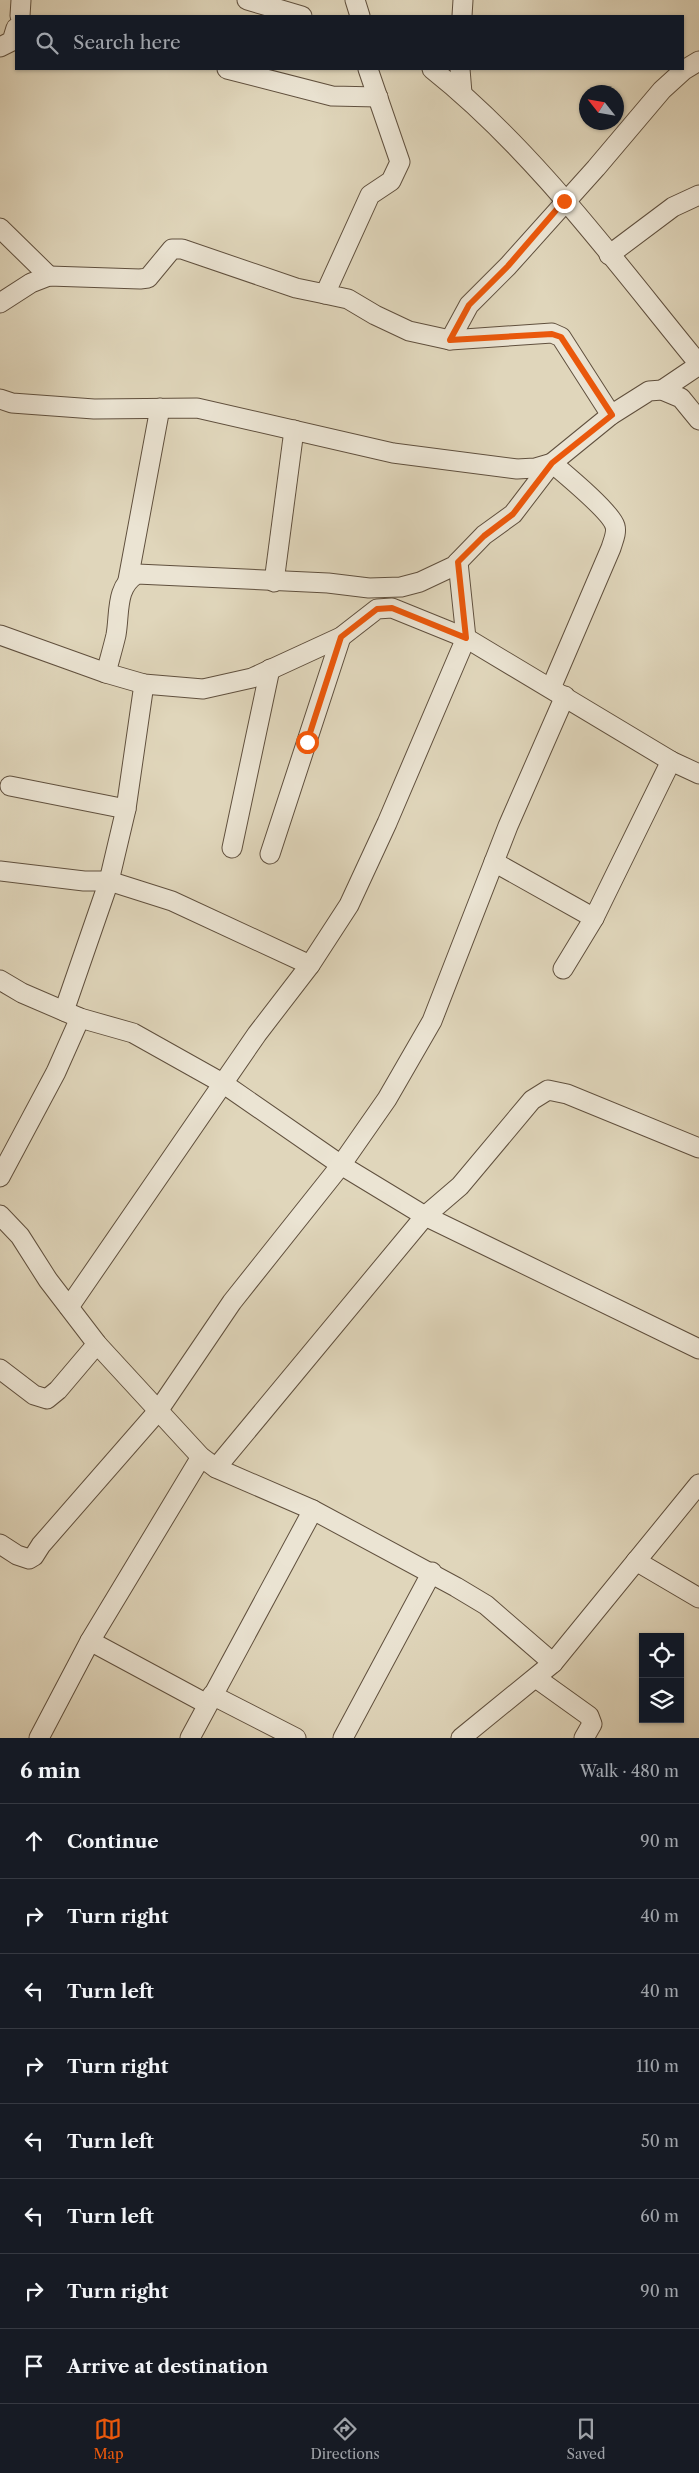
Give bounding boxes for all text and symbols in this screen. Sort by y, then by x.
search box [15,15,684,70]
icon: search [33,29,61,57]
text: Search here [73,31,181,54]
north arrow [579,85,624,130]
route end [553,190,576,213]
route start [296,731,319,754]
map controls [639,1633,684,1723]
button: locate [639,1633,684,1678]
button: layers [639,1678,684,1723]
text: 6 min [20,1758,81,1783]
text: Walk · 480 m [580,1761,679,1781]
icon: ahead [20,1827,48,1855]
text: Continue [67,1830,159,1853]
text: 90 m [640,1831,679,1851]
icon: right [20,1902,48,1930]
text: Turn right [67,1905,168,1928]
text: 40 m [640,1906,679,1926]
icon: left [20,1977,48,2005]
text: Turn left [67,1980,154,2003]
text: 40 m [640,1981,679,2001]
icon: right [20,2052,48,2080]
text: Turn right [67,2055,168,2078]
text: 110 m [636,2056,679,2076]
icon: left [20,2127,48,2155]
text: Turn left [67,2130,154,2153]
text: 50 m [641,2131,679,2151]
icon: left [20,2202,48,2230]
text: Turn left [67,2205,154,2228]
text: 60 m [640,2206,679,2226]
icon: right [20,2277,48,2305]
text: Turn right [67,2280,168,2303]
text: 90 m [640,2281,679,2301]
icon: arrive [20,2352,48,2380]
text: Arrive at destination [67,2355,268,2378]
tab: Map [93,2415,124,2463]
tab: Directions [310,2415,380,2463]
tab: Saved [567,2415,605,2463]

